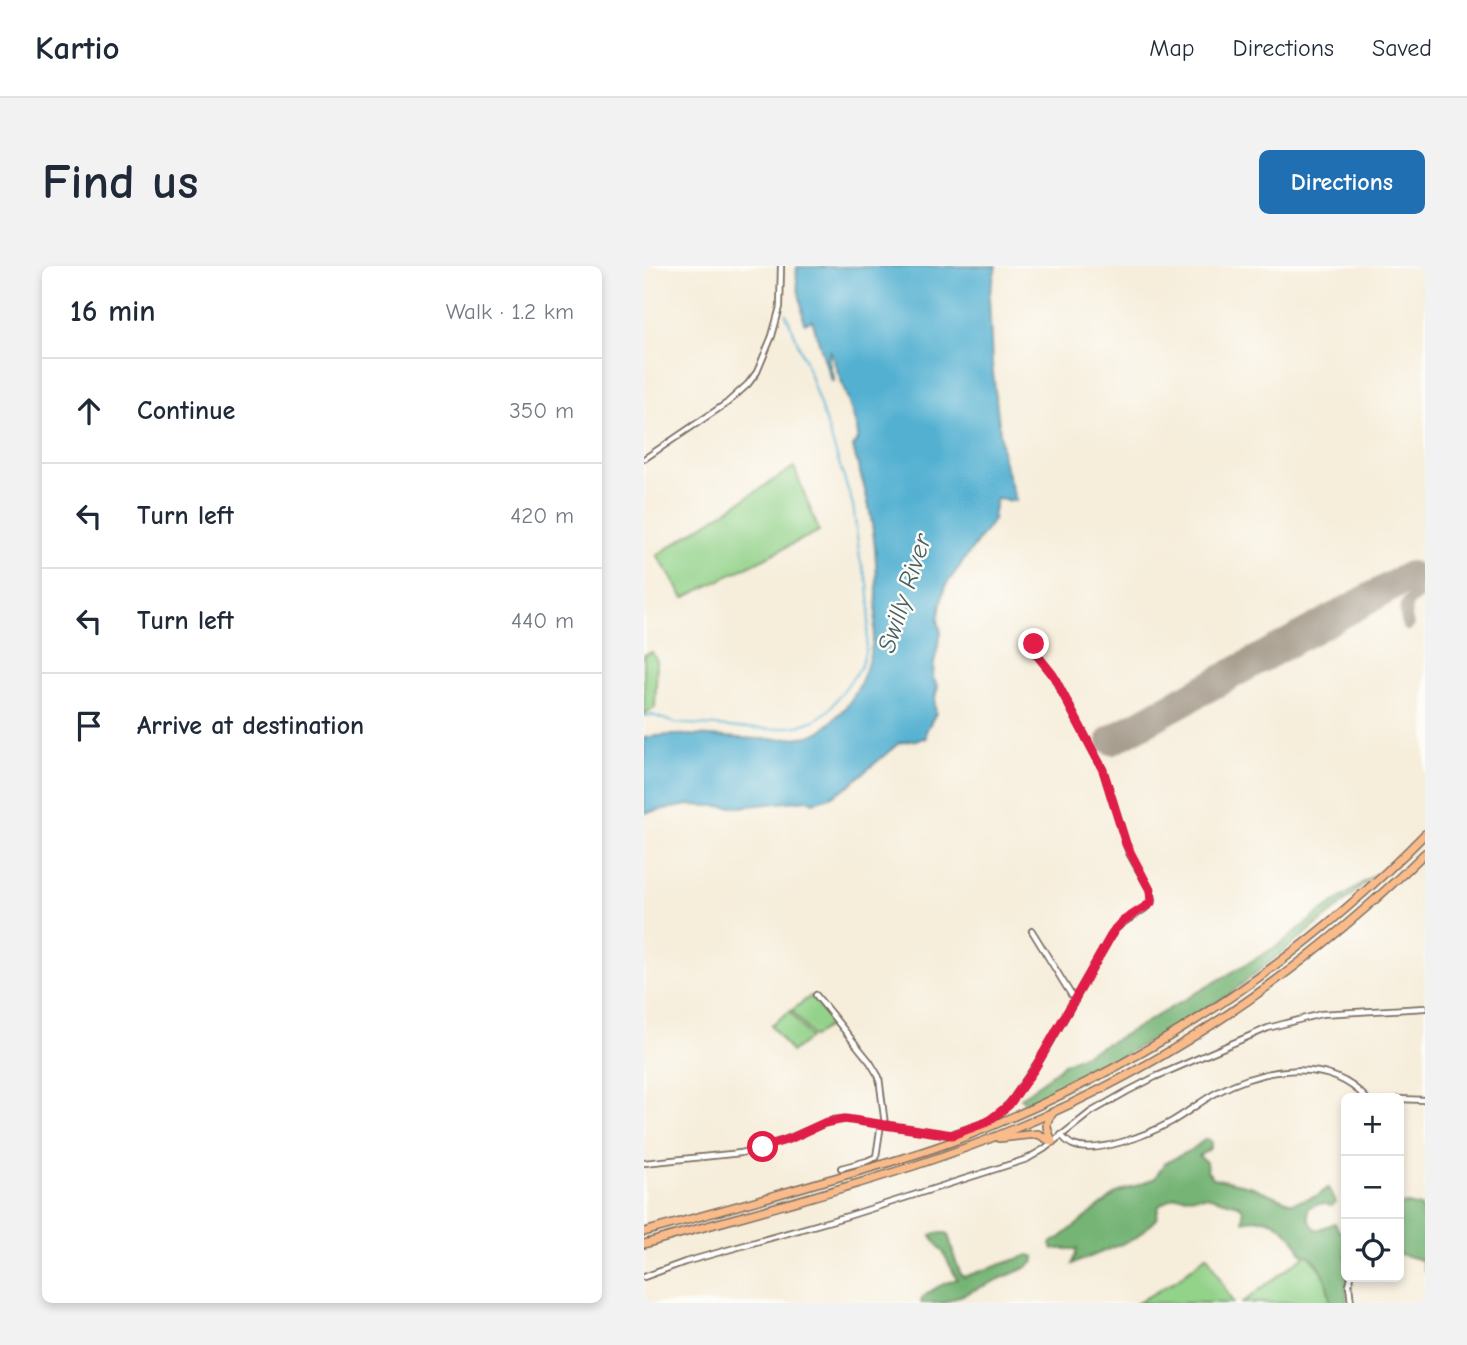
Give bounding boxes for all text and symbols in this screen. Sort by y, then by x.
text: Kartio [35,29,120,67]
text: Map [1149,34,1195,62]
text: Directions [1233,34,1334,62]
text: Saved [1372,34,1432,62]
button: Directions [1259,150,1425,214]
text: Find us [42,154,198,210]
text: 16 min [70,294,156,329]
text: Walk · 1.2 km [446,298,574,325]
icon: ahead [70,392,108,430]
text: Continue [137,396,235,426]
text: 350 m [509,397,574,424]
icon: left [70,497,108,535]
text: Turn left [137,501,234,531]
text: 420 m [510,502,574,529]
water label: Swilly River [872,529,939,656]
icon: left [70,602,108,640]
text: Turn left [137,606,234,636]
text: 440 m [511,607,574,634]
route end [1018,628,1049,659]
icon: arrive [70,707,108,745]
text: Arrive at destination [137,711,364,741]
map controls [1341,1093,1404,1282]
button: + [1341,1093,1404,1156]
route start [747,1131,778,1162]
button: − [1341,1156,1404,1219]
button: locate [1341,1219,1404,1282]

